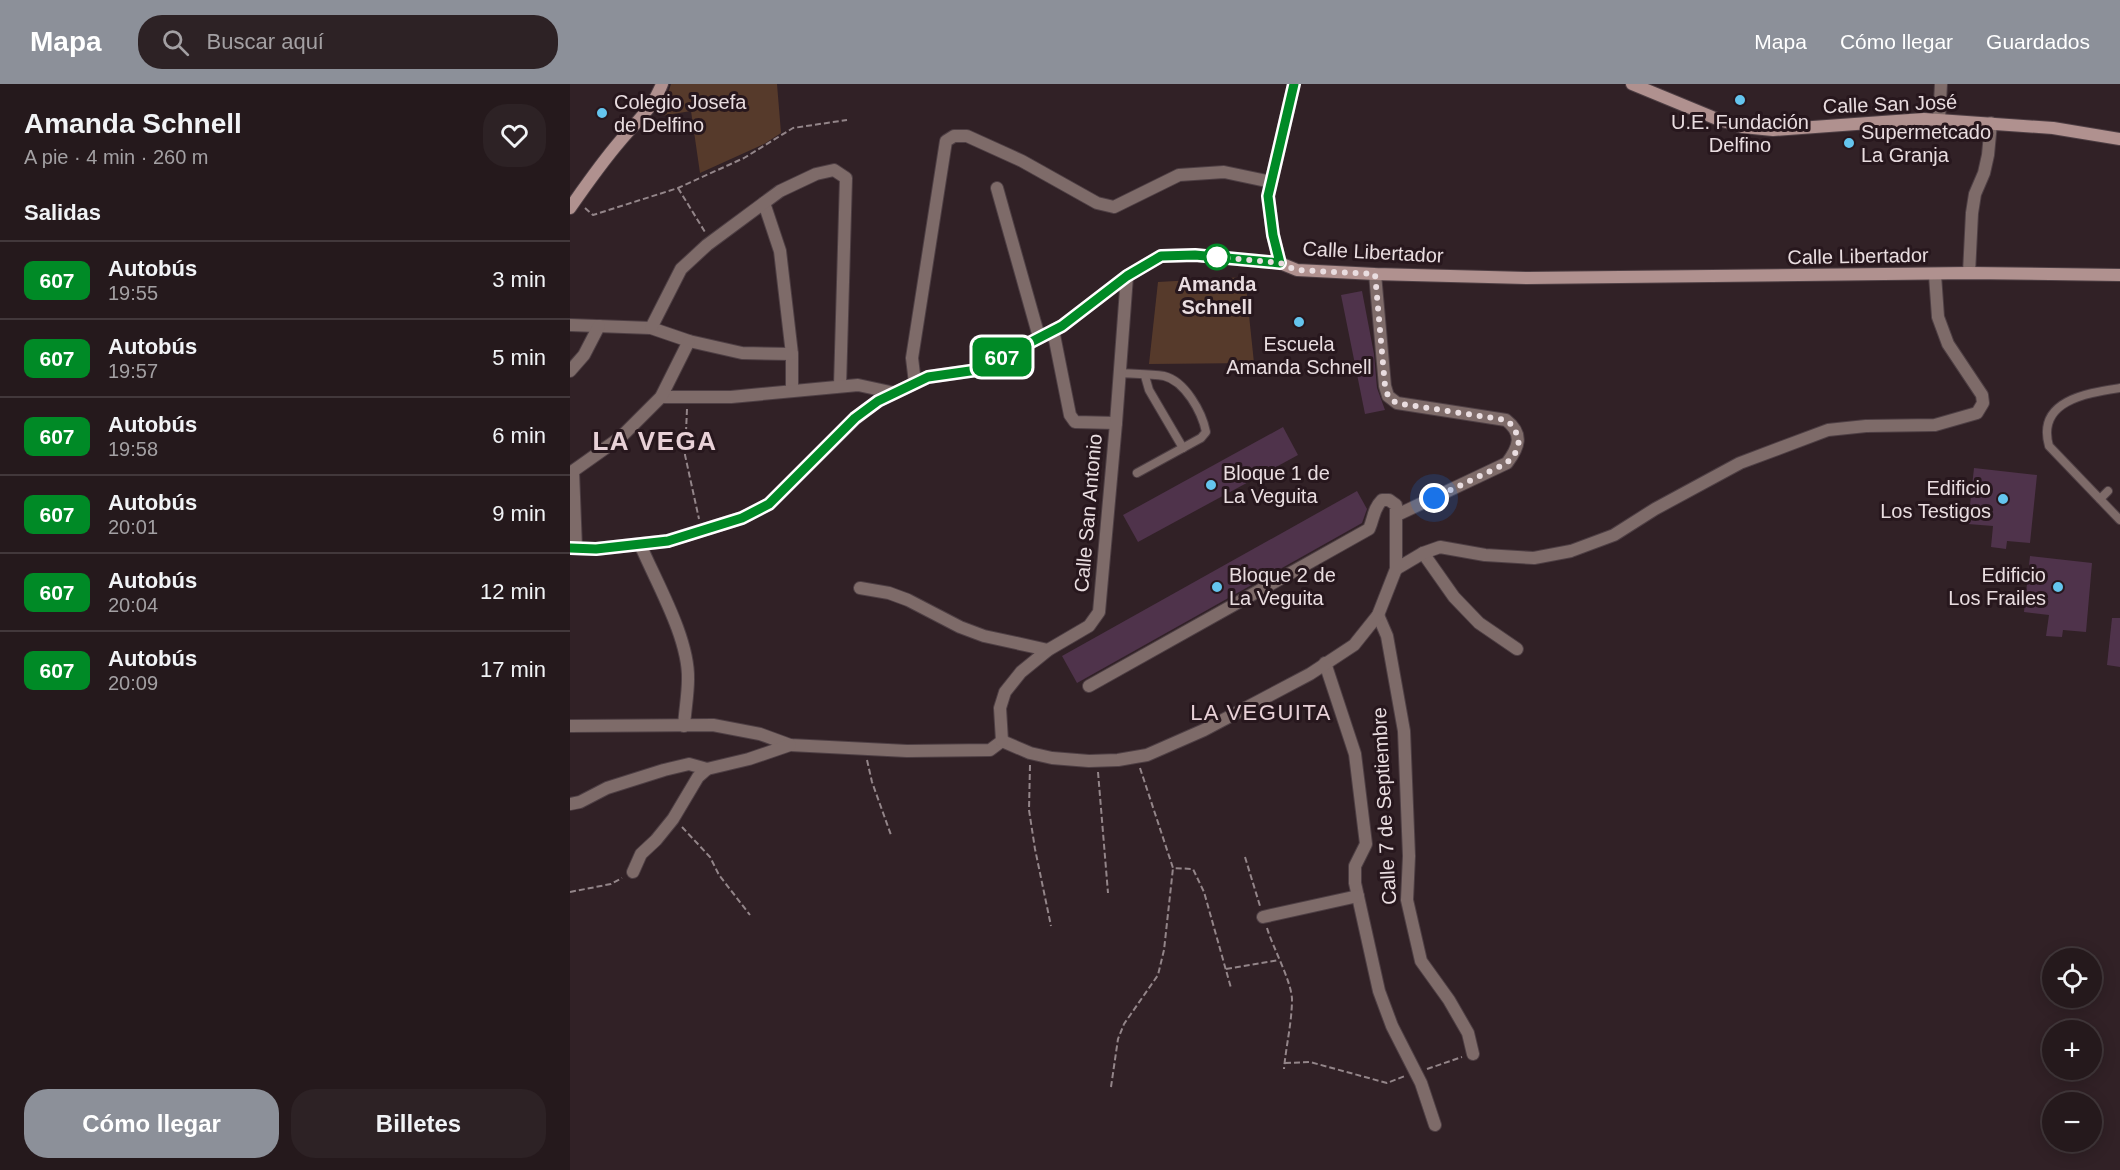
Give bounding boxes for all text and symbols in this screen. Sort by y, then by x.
search box [138,15,558,69]
text: Mapa [30,26,102,57]
icon: search [159,26,192,59]
text: Buscar aquí [207,29,324,54]
text: Mapa [1754,30,1807,53]
text: Cómo llegar [1840,30,1953,53]
text: Guardados [1986,30,2090,53]
place label: Colegio Josefa de Delfino [614,91,747,136]
street label: Calle San José [1822,91,1958,117]
marker: U.E. Fundación Delfino [1733,93,1747,107]
button: heart [483,104,546,167]
marker: Colegio Josefa de Delfino [595,106,609,120]
text: Amanda Schnell [24,108,242,139]
place label: U.E. Fundación Delfino [1671,111,1809,156]
place label: Supermetcado La Granja [1861,121,1991,166]
marker: Supermetcado La Granja [1842,136,1856,150]
text: A pie · 4 min · 260 m [24,146,209,168]
text: Salidas [24,200,101,225]
street label: Calle Libertador [1302,237,1444,267]
marker: Amanda Schnell [1204,244,1230,270]
street label: Calle Libertador [1787,244,1929,268]
text: Autobús [108,256,197,281]
text: 3 min [492,267,546,292]
text: 607 [39,269,75,292]
place label: Amanda Schnell [1178,273,1257,318]
text: 19:55 [108,282,158,304]
marker: Escuela Amanda Schnell [1292,315,1306,329]
place label: Escuela Amanda Schnell [1226,333,1372,378]
text: Autobús [108,334,197,359]
line badge: 607 [968,338,1036,376]
text: 5 min [492,345,546,370]
text: 607 [984,346,1020,369]
text: 607 [39,347,75,370]
text: 19:57 [108,360,158,382]
text: Autobús [108,412,197,437]
text: 6 min [492,423,546,448]
text: 607 [39,425,75,448]
district label: LA VEGA [592,426,718,456]
street label: Calle San Antonio [1070,433,1106,593]
text: 19:58 [108,438,158,460]
place label: Bloque 1 de La Veguita [1223,462,1330,507]
place label: Edificio Los Testigos [1880,477,1991,522]
marker: Bloque 1 de La Veguita [1204,478,1218,492]
your location [1419,483,1449,513]
text: Autobús [108,490,197,515]
marker: Edificio Los Testigos [1996,492,2010,506]
text: 9 min [492,501,546,526]
text: 607 [39,503,75,526]
text: 20:01 [108,516,158,538]
place label: Bloque 2 de La Veguita [1229,564,1336,609]
place label: Edificio Los Frailes [1948,564,2046,609]
text: Autobús [108,568,197,593]
text: 12 min [480,579,546,604]
marker: Bloque 2 de La Veguita [1210,580,1224,594]
marker: Edificio Los Frailes [2051,580,2065,594]
text: 607 [39,581,75,604]
text: 20:04 [108,594,158,616]
text: Autobús [108,646,197,671]
text: 17 min [480,657,546,682]
text: 607 [39,659,75,682]
text: 20:09 [108,672,158,694]
district label: LA VEGUITA [1190,700,1332,725]
street label: Calle 7 de Septiembre [1368,707,1400,905]
map controls [2042,948,2102,1152]
button: locate [2042,948,2102,1008]
button: + [2042,1020,2102,1080]
button: Cómo llegar [24,1089,279,1158]
button: Billetes [291,1089,546,1158]
button: − [2042,1092,2102,1152]

